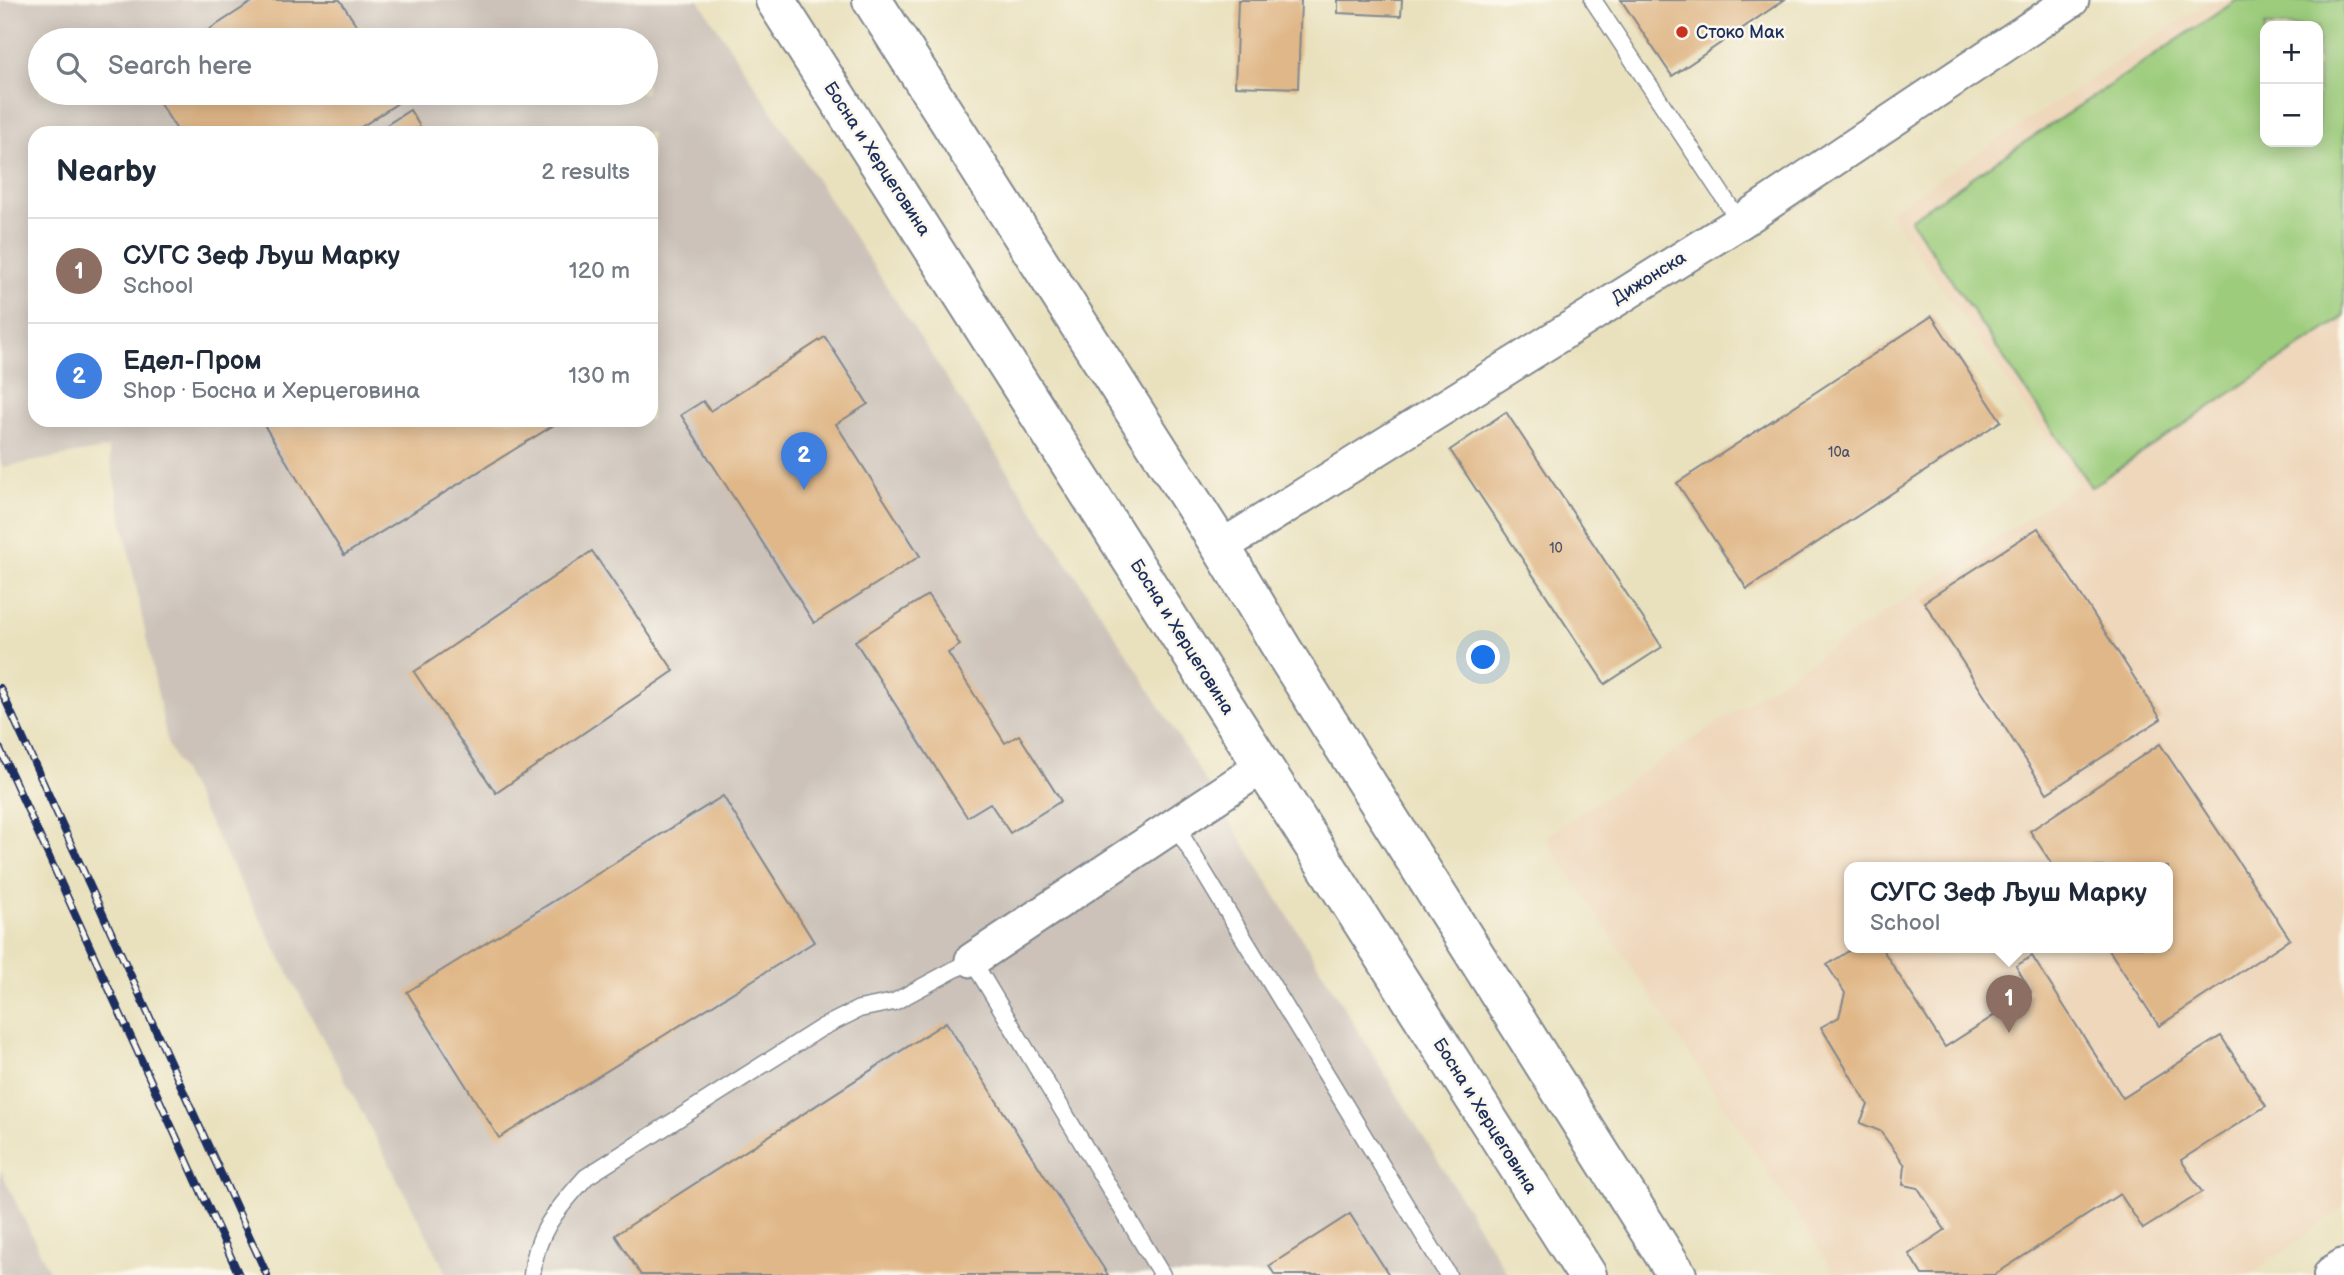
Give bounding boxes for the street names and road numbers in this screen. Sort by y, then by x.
street label: Босна и Херцеговина [819,78,935,240]
street label: Дижонска [1608,247,1690,309]
street label: Босна и Херцеговина [1126,555,1239,719]
street label: Босна и Херцеговина [1429,1034,1542,1198]

